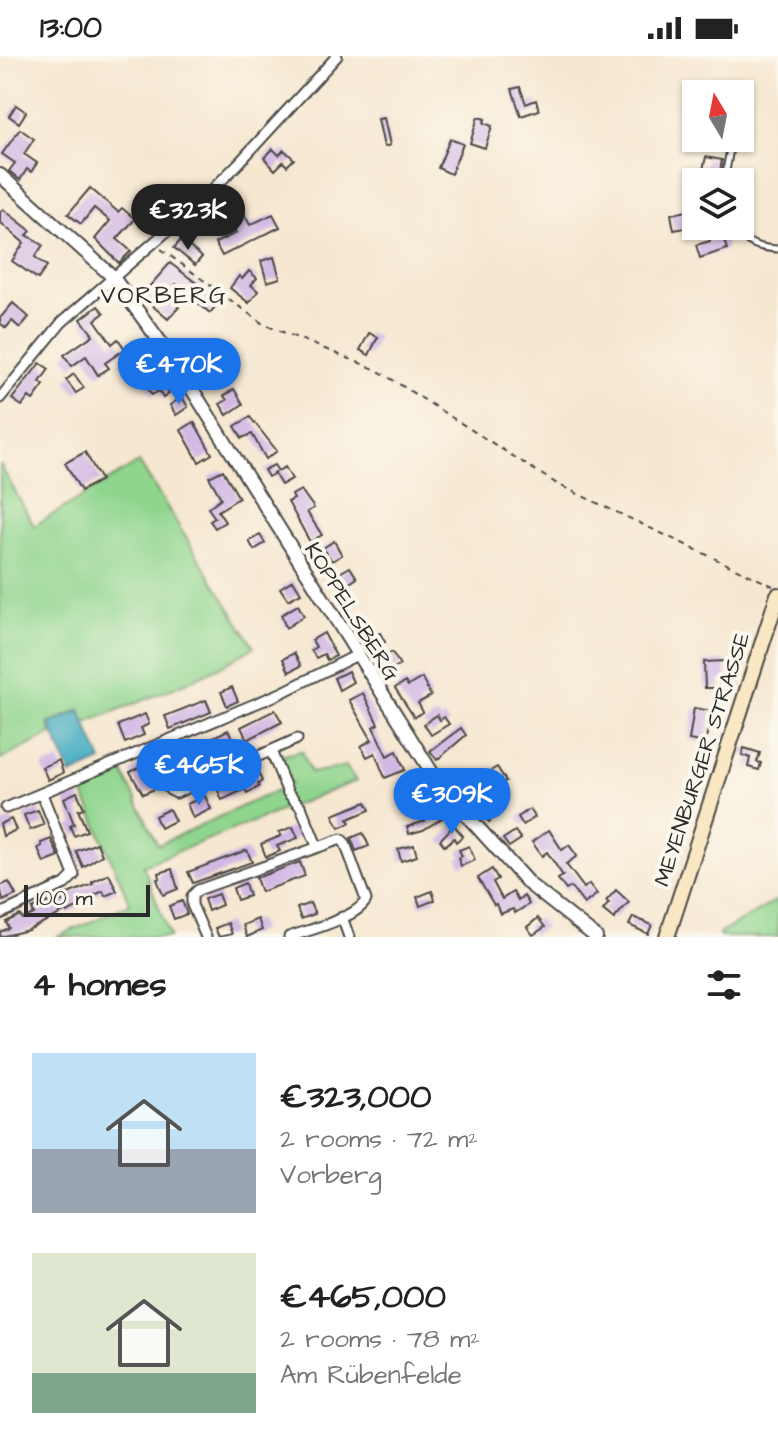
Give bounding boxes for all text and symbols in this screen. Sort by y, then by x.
text: 13:00 [40,7,102,49]
north arrow [682,80,754,152]
map controls [682,80,754,240]
button: layers [682,168,754,240]
pin: €323K [132,184,244,252]
text: €323K [149,192,227,228]
district label: VORBERG [100,279,228,313]
pin: €470K [123,338,235,406]
text: €470K [136,346,222,382]
street label: KOPPELSBERG [297,537,407,687]
street label: MEYENBURGER STRASSE [647,629,758,890]
pin: €465K [143,739,255,807]
text: €465K [155,747,243,783]
pin: €309K [396,768,508,836]
text: €309K [412,776,492,812]
scale bar [24,881,150,917]
text: 100 m [36,883,93,914]
text: 4 homes [32,961,167,1009]
icon: filters [702,963,746,1007]
text: €323,000 [280,1073,431,1121]
icon: home [96,1085,192,1181]
text: 2 rooms · 72 m² [280,1121,478,1157]
text: Vorberg [280,1157,382,1193]
text: €465,000 [280,1273,446,1321]
icon: home [96,1285,192,1381]
text: 2 rooms · 78 m² [280,1321,480,1357]
text: Am Rübenfelde [280,1357,462,1393]

